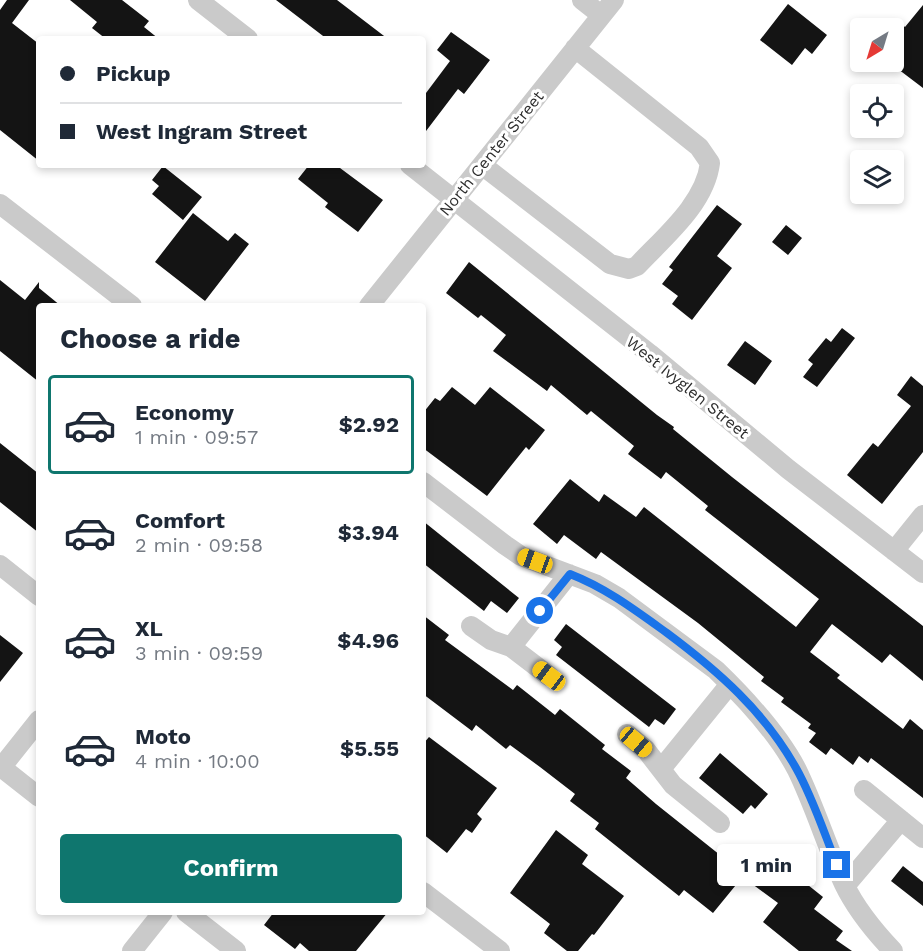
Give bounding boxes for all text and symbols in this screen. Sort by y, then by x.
north arrow [850,18,904,72]
map controls [850,18,904,204]
text: Pickup [96,61,171,86]
button: locate [850,84,904,138]
street label: North Center Street [435,87,548,220]
text: West Ingram Street [96,119,307,144]
button: layers [850,150,904,204]
text: Choose a ride [60,323,240,355]
street label: West Ivyglen Street [623,332,753,443]
icon: car [63,398,117,452]
text: Economy [135,400,234,425]
text: $2.92 [339,412,399,437]
text: 1 min · 09:57 [135,425,258,449]
icon: car [63,506,117,560]
text: Comfort [135,508,225,533]
text: $3.94 [338,520,399,545]
text: 2 min · 09:58 [135,533,263,557]
car [515,546,555,576]
route start [526,597,553,624]
icon: car [63,614,117,668]
text: XL [135,616,163,641]
text: $4.96 [337,628,399,653]
text: 3 min · 09:59 [135,641,263,665]
car [529,658,569,694]
icon: car [63,722,117,776]
text: Moto [135,724,191,749]
car [616,724,656,760]
text: $5.55 [340,736,399,761]
text: 4 min · 10:00 [135,749,260,773]
button: Confirm [60,834,402,903]
callout: 1 min [717,844,816,886]
route end [823,851,850,878]
text: 1 min [741,853,792,877]

